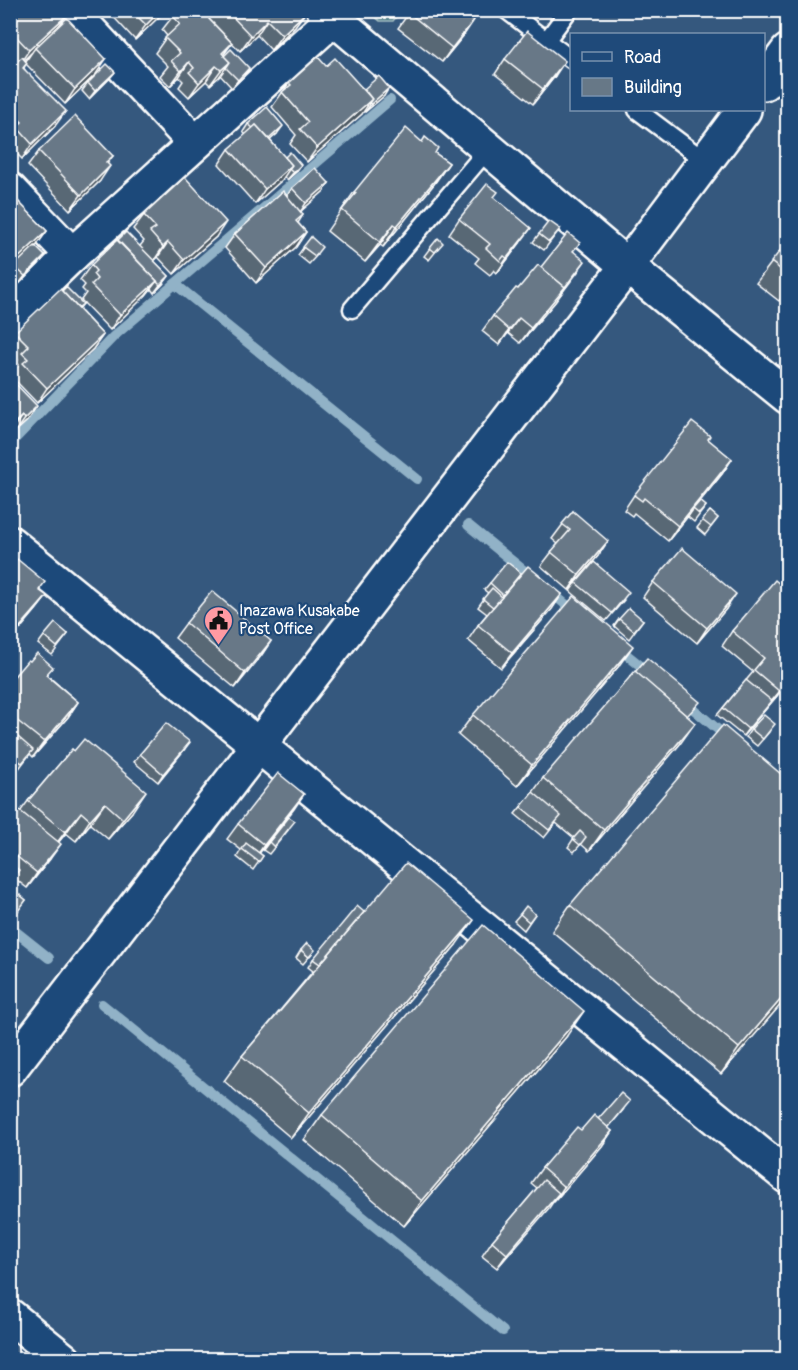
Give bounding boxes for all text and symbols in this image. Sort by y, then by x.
legend [570,33,765,111]
text: Road [624,46,661,69]
text: Building [624,76,682,99]
place label: Inazawa Kusakabe Post Office [239,601,360,639]
public building icon: Inazawa Kusakabe Post Office [202,604,234,646]

